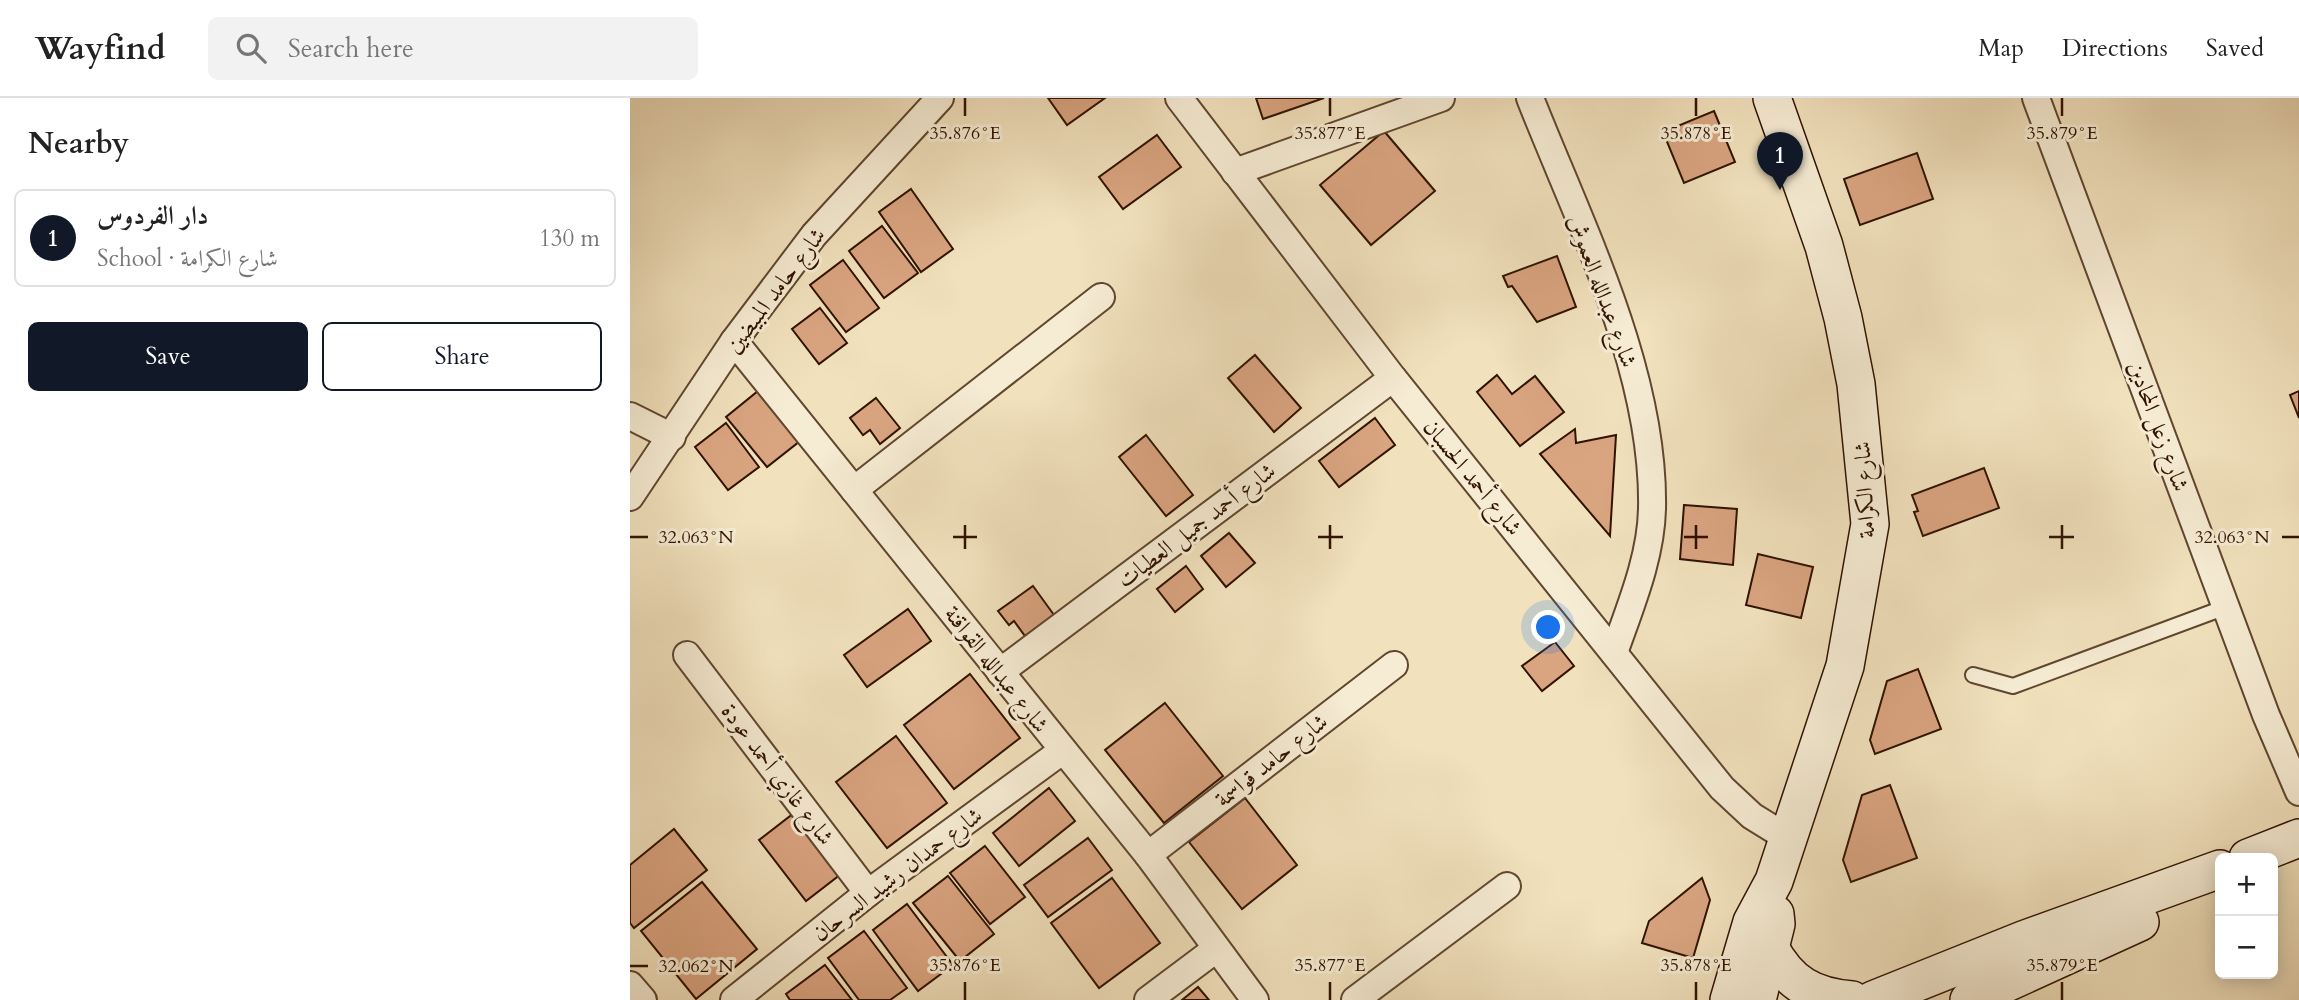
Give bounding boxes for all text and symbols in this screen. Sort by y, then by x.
search box [208,17,698,80]
text: Wayfind [35,26,166,71]
icon: search [232,29,270,67]
text: Search here [288,31,414,66]
text: Map [1978,32,2024,65]
text: Directions [2062,32,2168,65]
text: Saved [2206,32,2264,65]
text: 35.876°E [930,121,1001,146]
text: 35.877°E [1295,121,1366,146]
text: 35.878°E [1661,121,1732,146]
text: 35.879°E [2027,121,2098,146]
text: Nearby [28,123,129,164]
pin: 1 [1757,132,1803,190]
text: دار الفردوس [97,198,209,233]
street label: شارع عبدالله العموش [1557,211,1645,373]
street label: شارع حامد المبيضين [718,221,836,362]
text: 1 [47,223,59,254]
text: 130 m [539,223,600,254]
text: School · شارع الكرامة [97,243,278,274]
button: Save [28,322,308,391]
button: Share [322,322,602,391]
street label: شارع زعل المحادين [2117,357,2196,497]
street label: شارع أحمد الحسبان [1413,412,1530,545]
street label: شارع الكرامة [1846,440,1887,539]
street label: شارع أحمد جميل العطيات [1110,455,1284,598]
text: 32.063°N [658,525,734,550]
text: 32.063°N [2194,525,2270,550]
street label: شارع عبدالله القواقنة [934,599,1056,742]
your location [1531,610,1565,644]
street label: شارع غازي أحمد عودة [711,696,842,854]
street label: شارع حامد قواسمة [1208,706,1337,818]
street label: شارع حمدان رشيد السرحان [806,800,991,952]
map controls [2215,853,2278,979]
button: + [2215,853,2278,916]
button: − [2215,916,2278,979]
text: 35.876°E [930,953,1001,978]
text: 35.877°E [1295,953,1366,978]
text: 35.878°E [1661,953,1732,978]
text: 35.879°E [2027,953,2098,978]
text: 32.062°N [658,954,734,979]

